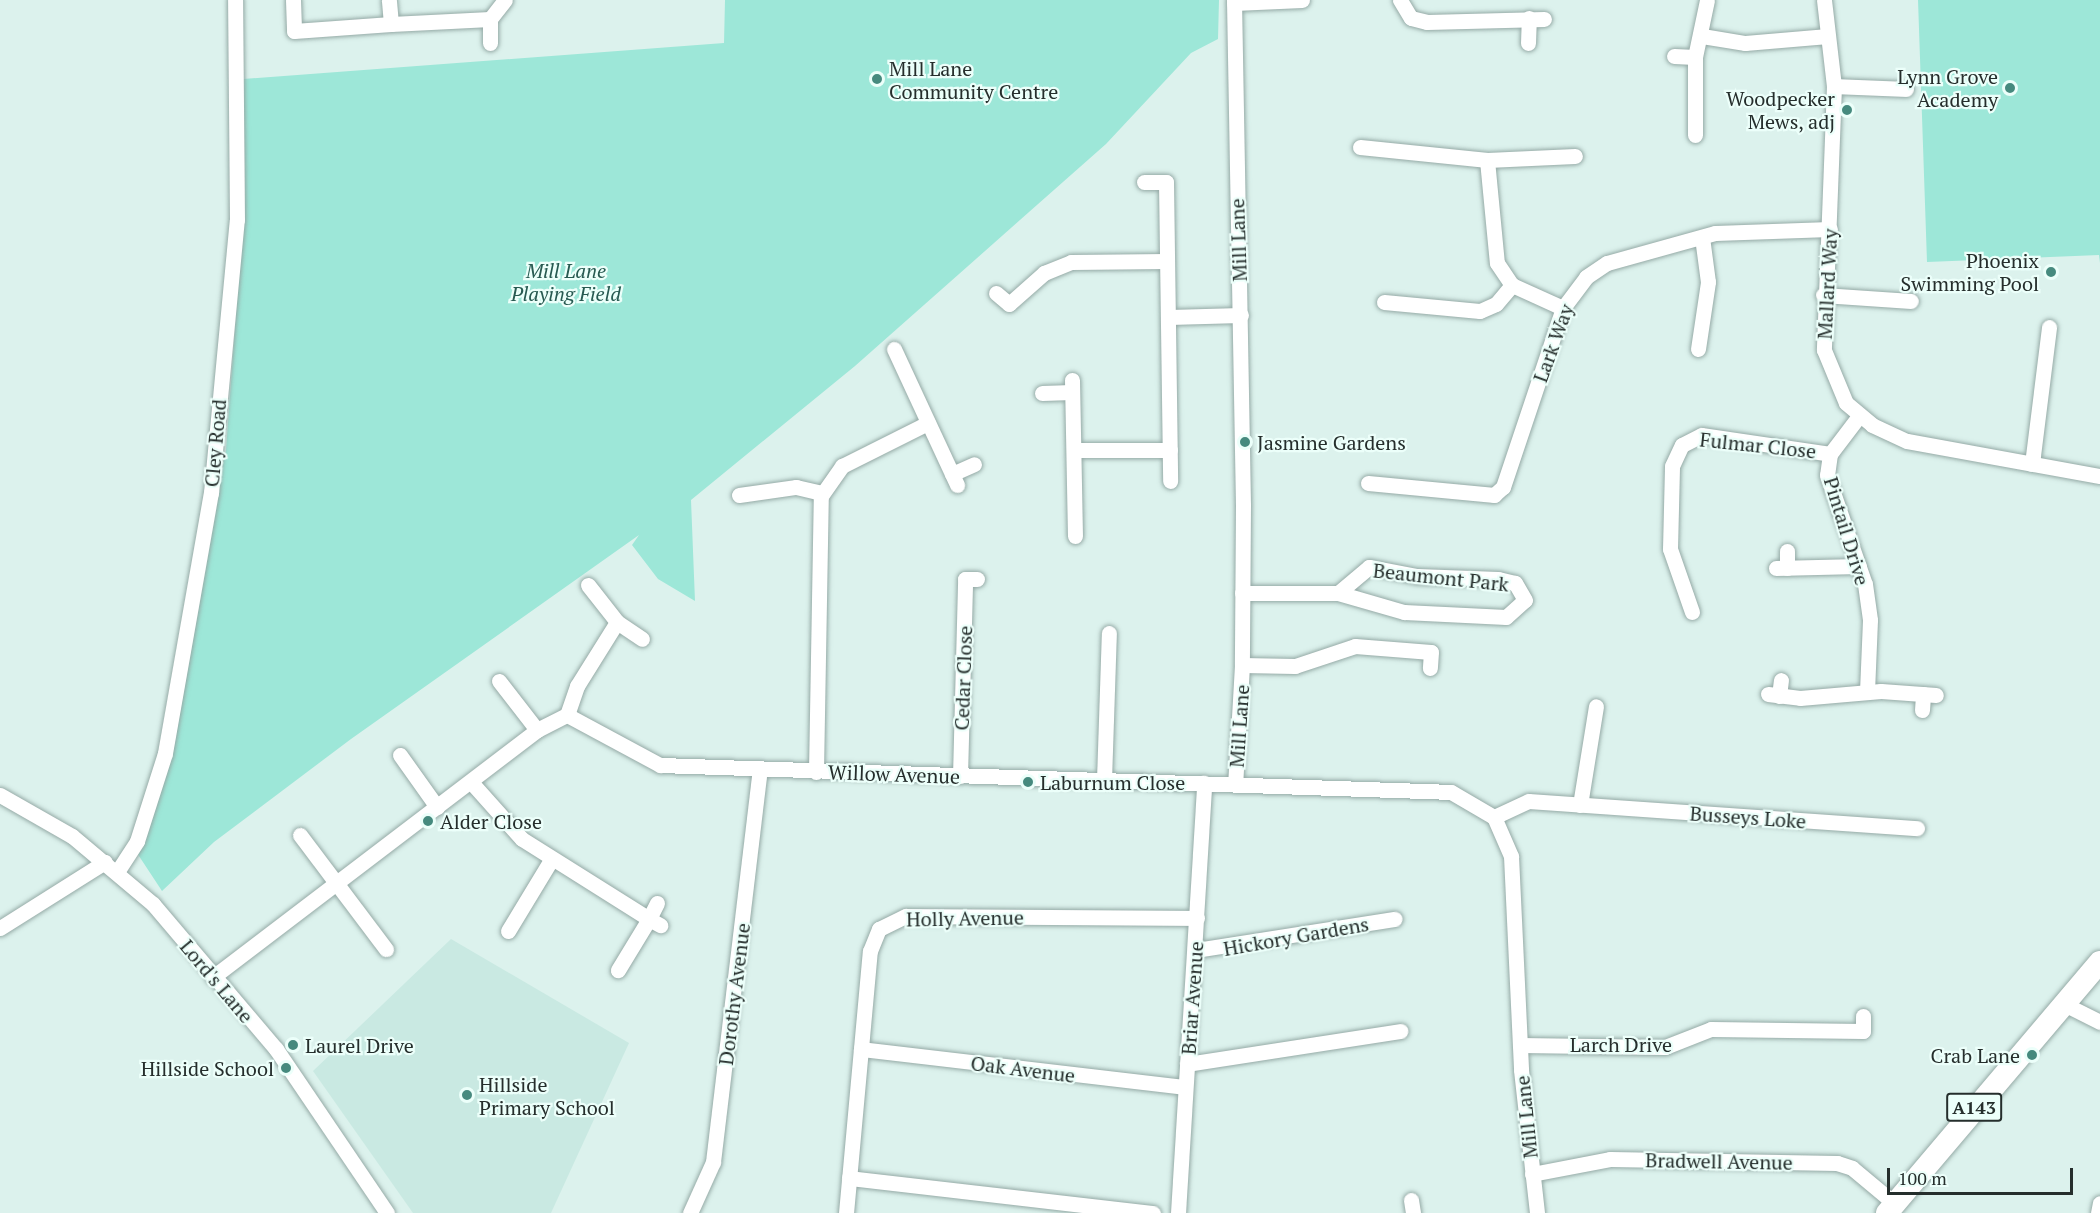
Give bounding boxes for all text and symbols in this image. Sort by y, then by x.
place label: Mill Lane Community Centre [889,56,1058,103]
place label: Lynn Grove Academy [1897,64,1998,111]
marker: Mill Lane Community Centre [870,72,884,86]
marker: Lynn Grove Academy [2003,81,2017,95]
place label: Woodpecker Mews, adj [1726,86,1835,133]
marker: Woodpecker Mews, adj [1840,103,1854,117]
street label: Mill Lane [1225,198,1251,282]
street label: Mallard Way [1812,228,1842,340]
place label: Phoenix Swimming Pool [1900,248,2039,295]
park label: Mill Lane Playing Field [511,258,621,305]
marker: Phoenix Swimming Pool [2044,265,2058,279]
street label: Lark Way [1528,301,1578,385]
street label: Cley Road [199,398,231,488]
street label: Fulmar Close [1699,427,1817,463]
place label: Jasmine Gardens [1257,430,1406,454]
marker: Jasmine Gardens [1238,435,1252,449]
street label: Pintail Drive [1819,474,1875,588]
street label: Beaumont Park [1372,558,1510,596]
street label: Cedar Close [949,625,977,731]
street label: Mill Lane [1224,684,1254,768]
street label: Willow Avenue [827,760,961,788]
place label: Laburnum Close [1040,770,1185,794]
marker: Laburnum Close [1021,775,1035,789]
street label: Busseys Loke [1689,801,1807,833]
place label: Alder Close [440,809,542,833]
marker: Alder Close [421,814,435,828]
street label: Holly Avenue [906,905,1024,931]
street label: Hickory Gardens [1221,911,1371,961]
street label: Dorothy Avenue [713,921,755,1067]
street label: Lord's Lane [175,935,259,1027]
street label: Briar Avenue [1176,940,1208,1056]
street label: Larch Drive [1570,1032,1672,1056]
place label: Laurel Drive [305,1033,414,1057]
marker: Laurel Drive [286,1038,300,1052]
place label: Crab Lane [1931,1043,2020,1067]
marker: Crab Lane [2025,1048,2039,1062]
street label: Oak Avenue [969,1051,1077,1087]
place label: Hillside School [141,1056,274,1080]
marker: Hillside School [279,1061,293,1075]
place label: Hillside Primary School [479,1072,615,1119]
street label: Mill Lane [1510,1074,1542,1160]
marker: Hillside Primary School [460,1088,474,1102]
road number: A143 [1946,1092,2002,1122]
street label: Bradwell Avenue [1645,1148,1793,1174]
scale bar [1890,1156,2076,1194]
text: 100 m [1898,1166,1947,1190]

